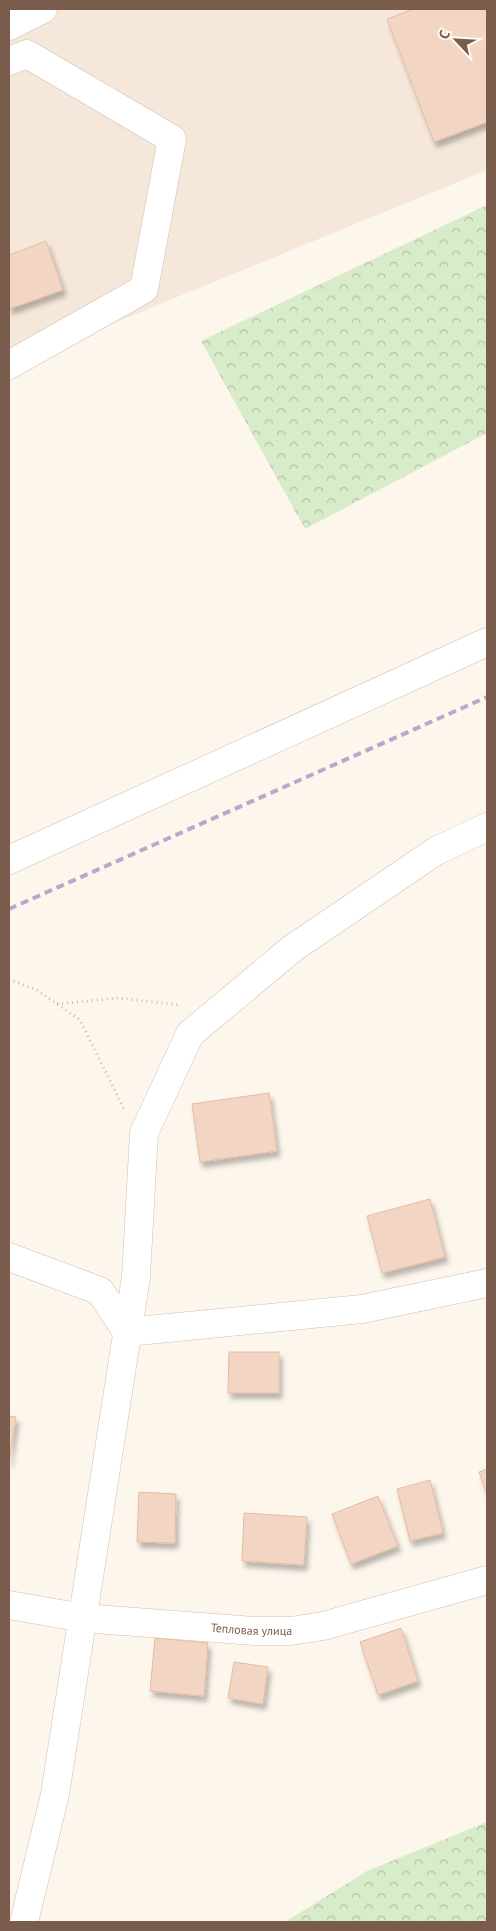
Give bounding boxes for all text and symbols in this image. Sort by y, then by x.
north arrow [431,15,481,65]
text: С [434,27,454,42]
street label: Тепловая улица [210,1620,292,1638]

